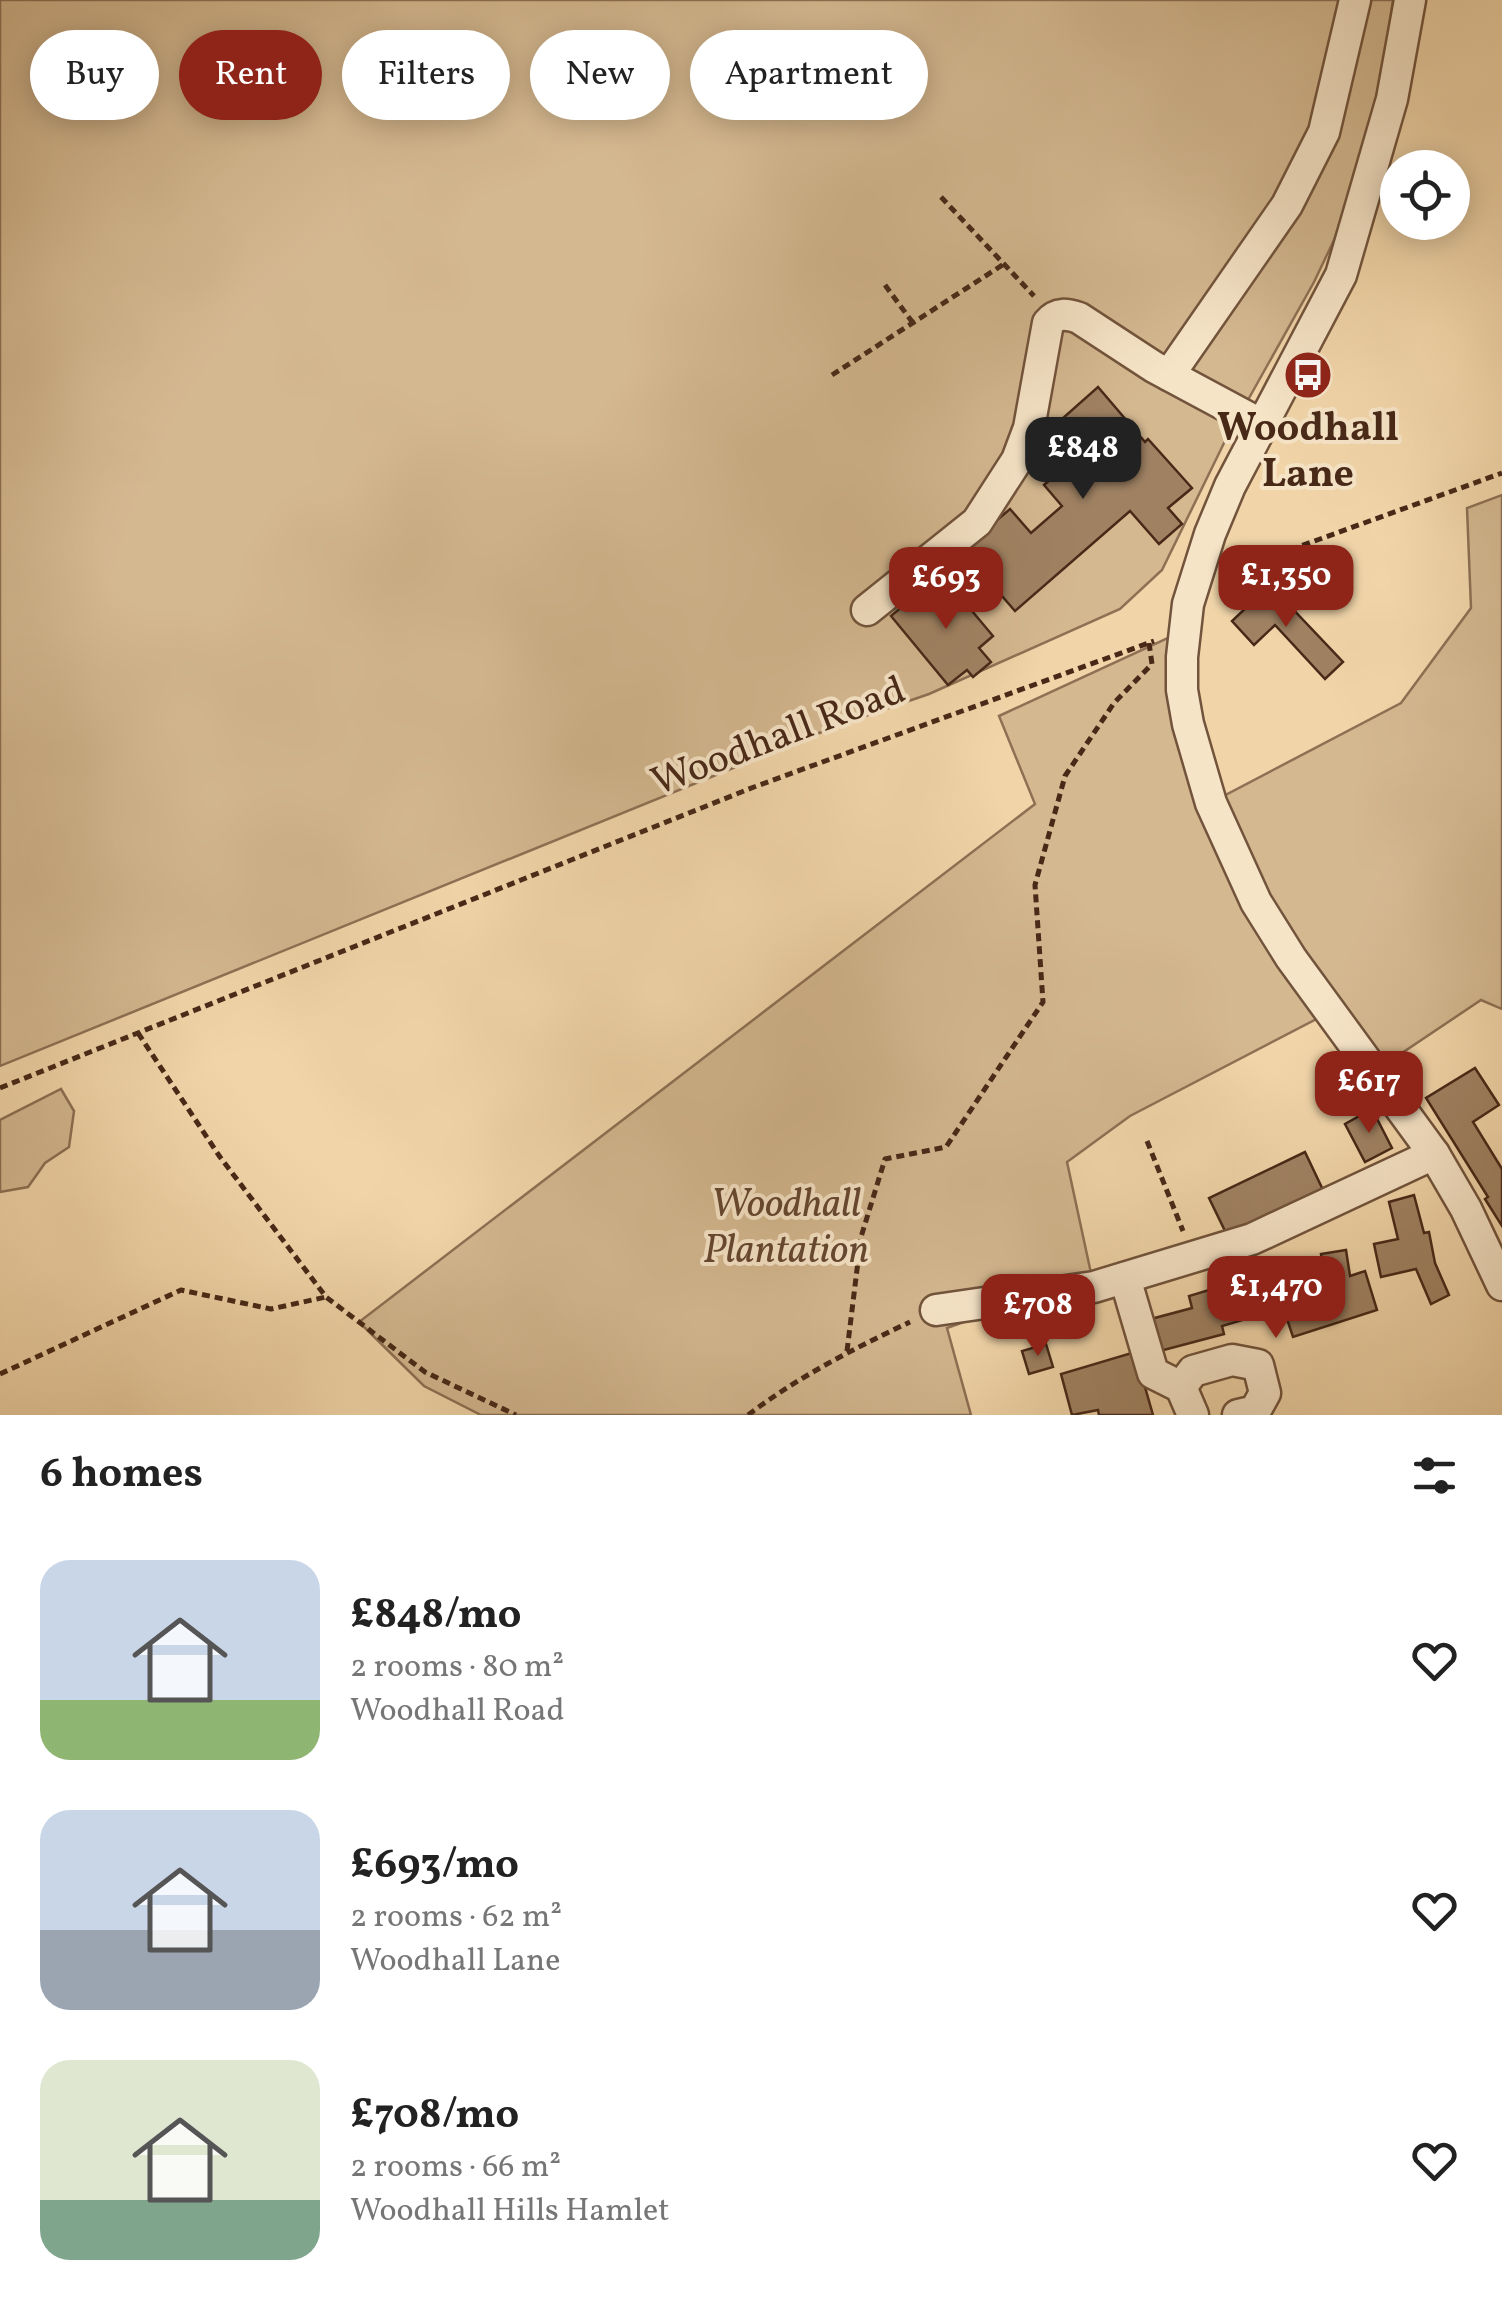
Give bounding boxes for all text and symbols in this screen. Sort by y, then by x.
chip: Buy [30,30,159,120]
chip: Rent [179,30,322,120]
chip: Filters [342,30,510,120]
chip: New [530,30,670,120]
chip: Apartment [690,30,928,120]
map controls [1380,150,1470,240]
button: locate [1380,150,1470,240]
bus stop icon: Woodhall Lane [1282,349,1334,401]
place label: Woodhall Lane [1217,402,1399,504]
pin: £848 [1024,417,1142,502]
text: £848 [1047,427,1119,471]
pin: £1,350 [1205,545,1367,630]
pin: £693 [887,547,1005,632]
text: £1,350 [1240,555,1332,599]
text: £693 [911,557,981,601]
street label: Woodhall Road [644,664,914,812]
pin: £617 [1310,1051,1428,1136]
text: £617 [1337,1061,1401,1105]
park label: Woodhall Plantation [703,1178,869,1280]
pin: £1,470 [1195,1256,1357,1341]
text: £1,470 [1229,1266,1323,1310]
pin: £708 [979,1274,1097,1359]
text: £708 [1003,1284,1073,1328]
text: 6 homes [40,1446,203,1505]
icon: filters [1407,1448,1462,1503]
text: £848/mo [350,1587,522,1646]
icon: home [120,1600,240,1720]
icon: heart [1407,1633,1462,1688]
text: 2 rooms · 80 m² [350,1646,564,1690]
text: Woodhall Road [350,1690,564,1734]
text: £693/mo [350,1837,519,1896]
icon: home [120,1850,240,1970]
icon: heart [1407,1883,1462,1938]
text: 2 rooms · 62 m² [350,1896,562,1940]
text: Woodhall Lane [350,1940,560,1984]
text: £708/mo [350,2087,519,2146]
icon: home [120,2100,240,2220]
icon: heart [1407,2133,1462,2188]
text: 2 rooms · 66 m² [350,2146,561,2190]
text: Woodhall Hills Hamlet [350,2190,669,2234]

